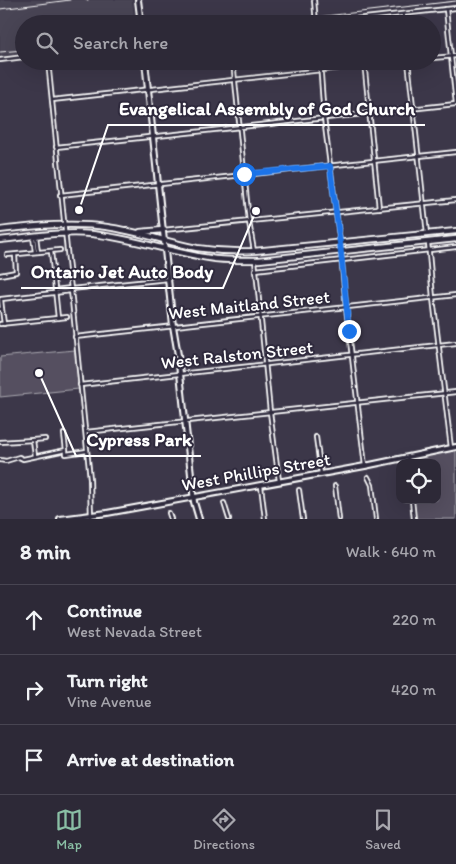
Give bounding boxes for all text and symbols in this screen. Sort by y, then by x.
search box [15,15,441,70]
icon: search [33,29,61,57]
text: Search here [73,31,168,54]
callout: Evangelical Assembly of God Church [108,91,425,125]
text: Evangelical Assembly of God Church [119,97,416,120]
route start [233,163,256,186]
callout: Ontario Jet Auto Body [21,254,223,288]
text: Ontario Jet Auto Body [31,260,213,283]
street label: West Maitland Street [167,286,331,324]
route end [338,320,361,343]
street label: West Ralston Street [160,336,314,374]
callout: Cypress Park [76,422,201,456]
text: Cypress Park [86,428,192,451]
street label: West Phillips Street [180,448,332,496]
map controls [396,459,441,504]
button: locate [396,459,441,504]
text: 8 min [20,539,70,564]
text: Walk · 640 m [346,542,436,561]
text: Continue [67,599,142,622]
icon: ahead [20,606,48,634]
text: 220 m [392,610,436,629]
text: West Nevada Street [67,622,202,641]
text: Turn right [67,669,148,692]
icon: right [20,676,48,704]
text: 420 m [391,680,436,699]
text: Vine Avenue [67,692,152,711]
icon: arrive [20,746,48,774]
text: Arrive at destination [67,748,234,771]
tab: Map [55,806,83,853]
tab: Directions [193,806,255,853]
tab: Saved [365,806,401,853]

